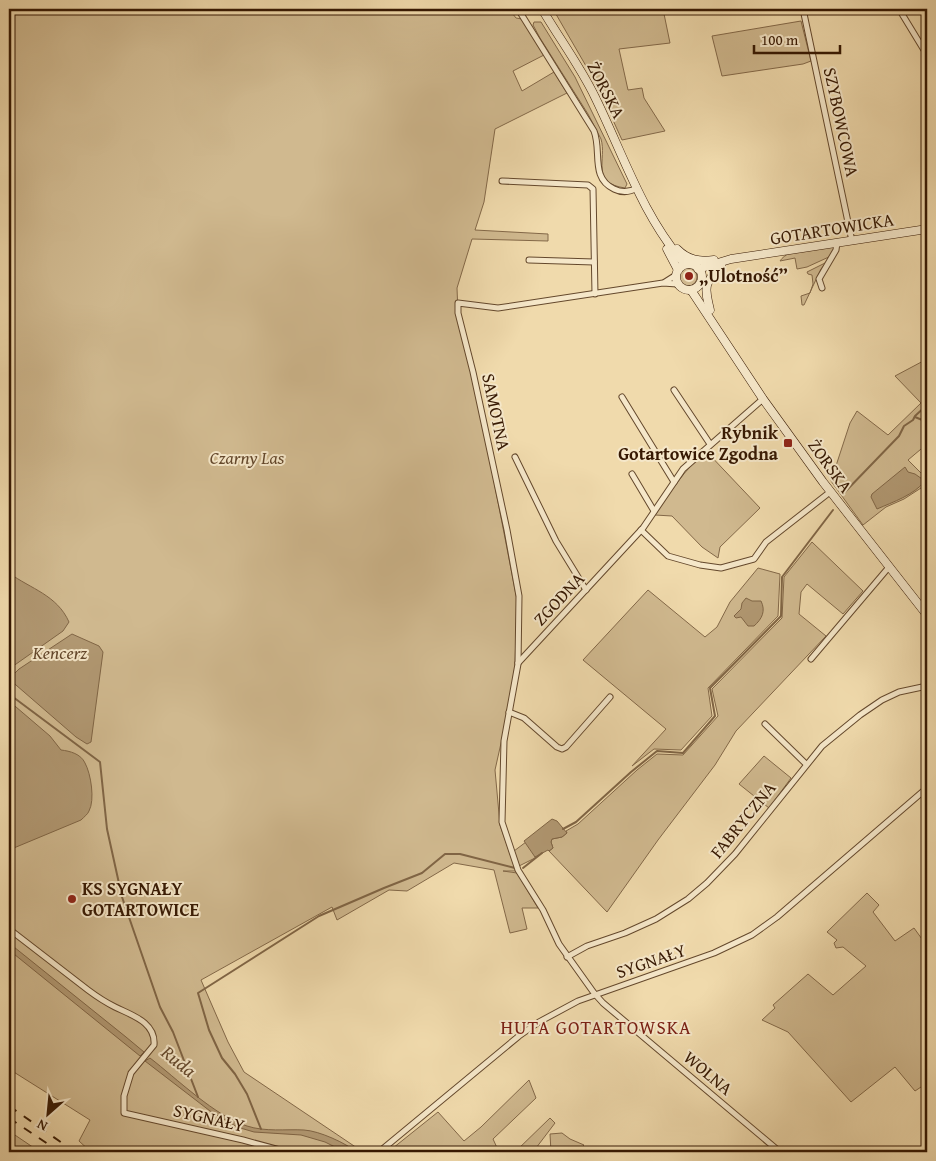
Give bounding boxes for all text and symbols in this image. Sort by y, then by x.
scale bar [754,22,840,54]
text: 100 m [761,29,799,50]
street label: ŻORSKA [581,56,632,123]
street label: SZYBOWCOWA [817,65,866,179]
street label: GOTARTOWICKA [768,205,896,252]
place label: „Ulotność” [699,262,788,289]
marker: „Ulotność” [683,270,695,282]
street label: SAMOTNA [475,371,518,453]
place label: Rybnik Gotartowice Zgodna [618,419,779,467]
street label: ŻORSKA [801,433,859,498]
marker: Rybnik Gotartowice Zgodna [782,437,794,449]
park label: Czarny Las [210,444,285,471]
street label: ZGODNA [527,566,591,632]
park label: Kencerz [32,639,87,666]
street label: FABRYCZNA [703,775,782,864]
place label: KS SYGNAŁY GOTARTOWICE [82,875,200,923]
marker: KS SYGNAŁY GOTARTOWICE [66,893,78,905]
street label: SYGNAŁY [612,936,690,985]
district label: HUTA GOTARTOWSKA [500,1013,692,1041]
water label: Ruda [155,1038,203,1084]
street label: WOLNA [678,1044,739,1101]
north arrow [22,1088,72,1138]
street label: SYGNAŁY [171,1096,248,1139]
text: N [33,1114,51,1137]

